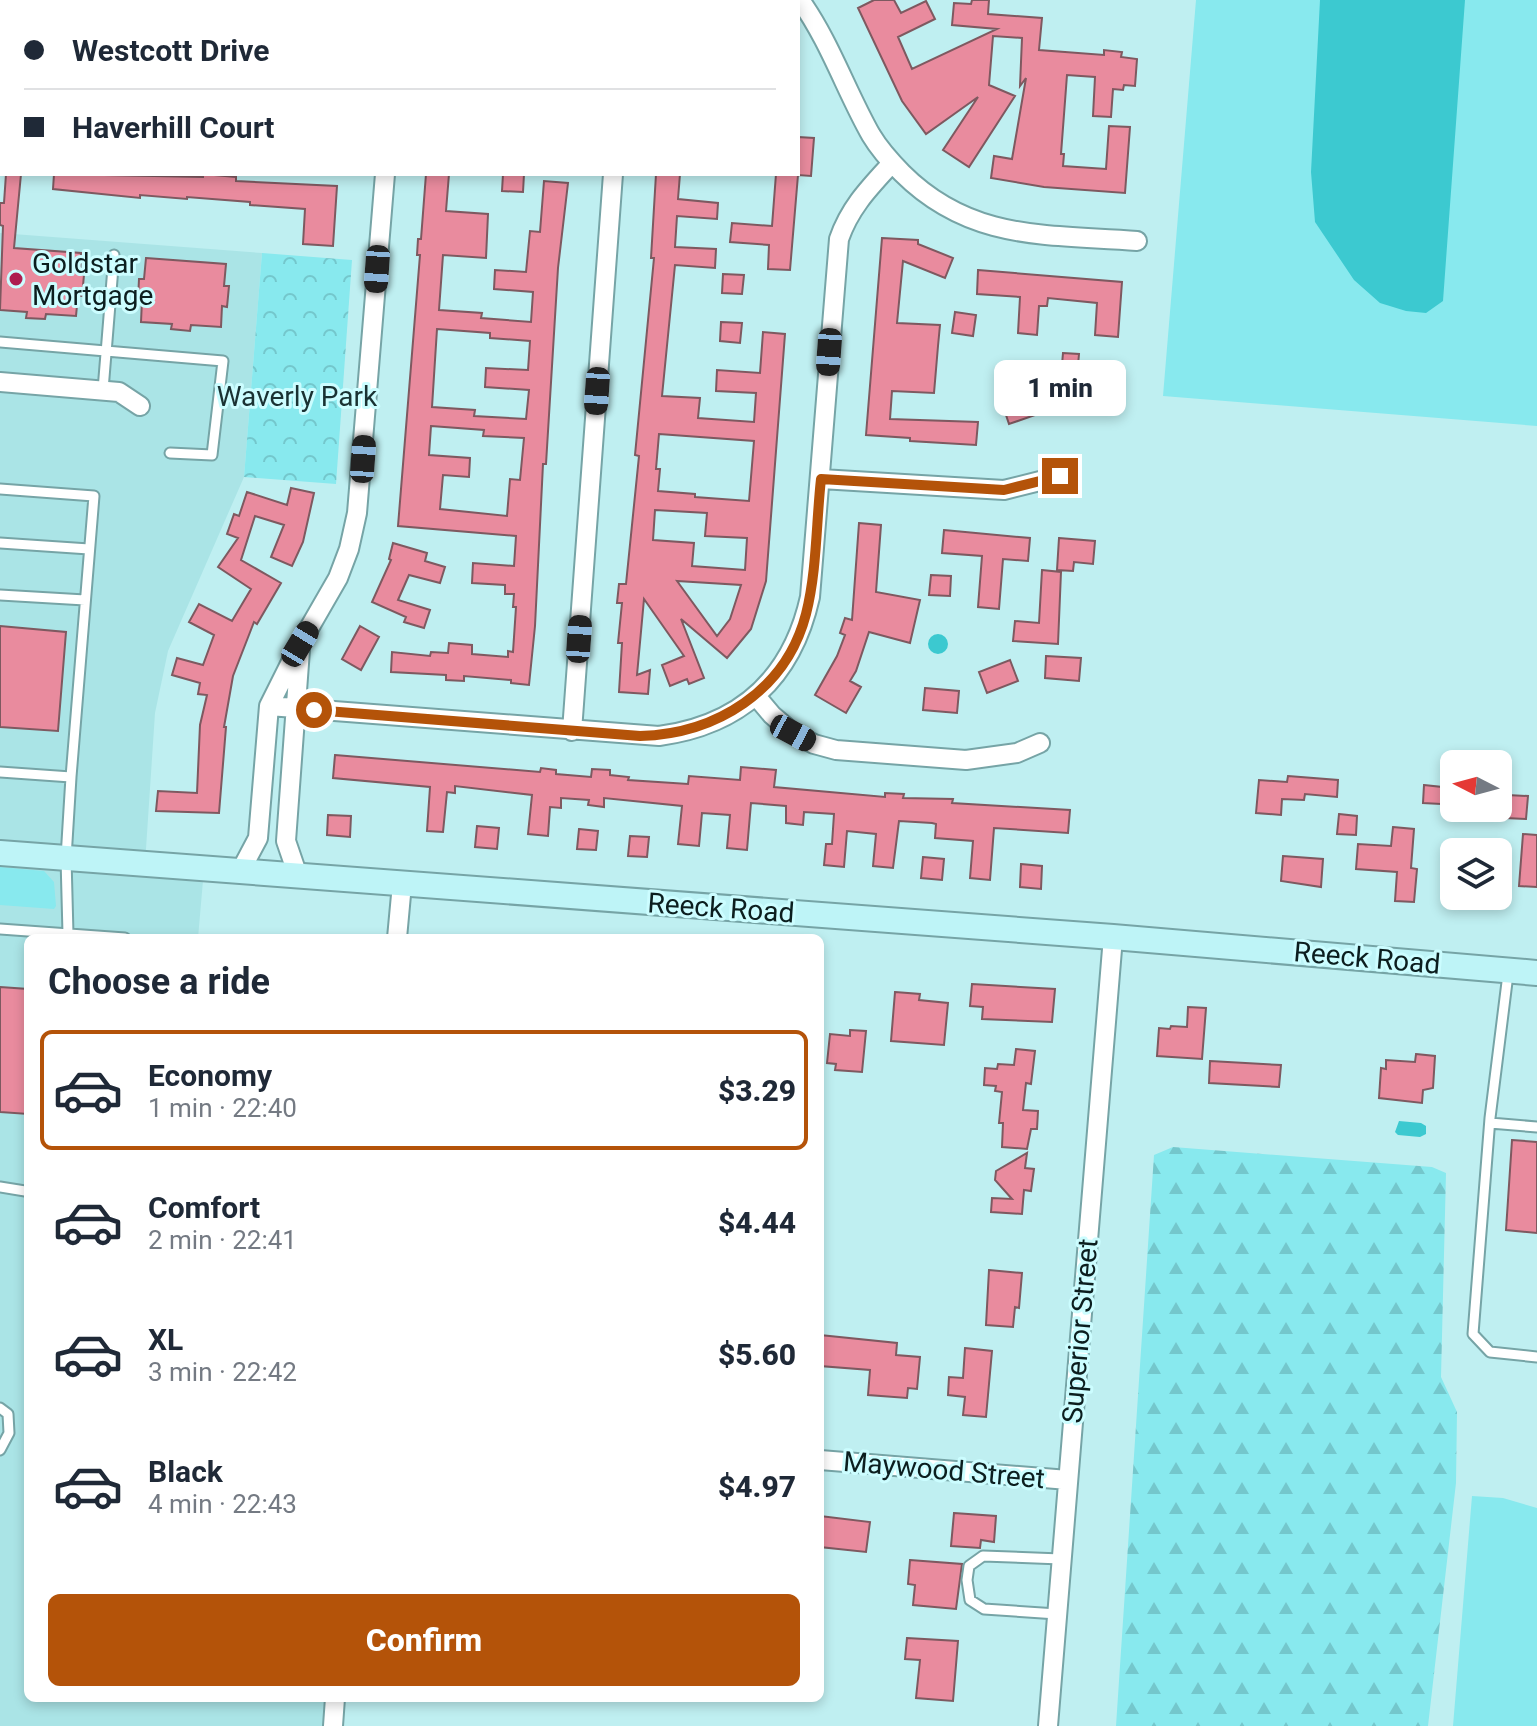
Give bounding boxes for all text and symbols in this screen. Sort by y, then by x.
text: Westcott Drive [72,33,270,68]
text: Haverhill Court [72,110,275,145]
car [363,244,391,294]
place label: Goldstar Mortgage [32,247,153,312]
marker: Goldstar Mortgage [7,270,25,288]
car [815,327,843,377]
callout: 1 min [994,360,1126,416]
car [583,366,611,416]
text: 1 min [1027,373,1093,403]
park label: Waverly Park [217,380,378,413]
car [349,434,377,484]
route end [1042,458,1078,494]
car [565,614,593,664]
car [277,617,323,671]
route start [296,692,332,728]
car [766,711,820,755]
north arrow [1440,750,1512,822]
map controls [1440,750,1512,910]
button: layers [1440,838,1512,910]
street label: Reeck Road [647,886,795,930]
street label: Reeck Road [1292,935,1442,981]
text: Choose a ride [48,961,270,1003]
icon: car [52,1054,124,1126]
text: Economy [148,1058,272,1093]
text: $3.29 [718,1073,796,1108]
text: 1 min · 22:40 [148,1093,297,1123]
icon: car [52,1186,124,1258]
text: Comfort [148,1190,260,1225]
text: $4.44 [718,1205,796,1240]
text: 2 min · 22:41 [148,1225,297,1255]
street label: Superior Street [1055,1237,1105,1425]
icon: car [52,1318,124,1390]
text: XL [148,1322,183,1357]
text: $5.60 [718,1337,796,1372]
text: 3 min · 22:42 [148,1357,297,1387]
street label: Maywood Street [842,1445,1046,1495]
icon: car [52,1450,124,1522]
text: Black [148,1454,223,1489]
text: $4.97 [718,1469,796,1504]
text: 4 min · 22:43 [148,1489,297,1519]
button: Confirm [48,1594,800,1686]

